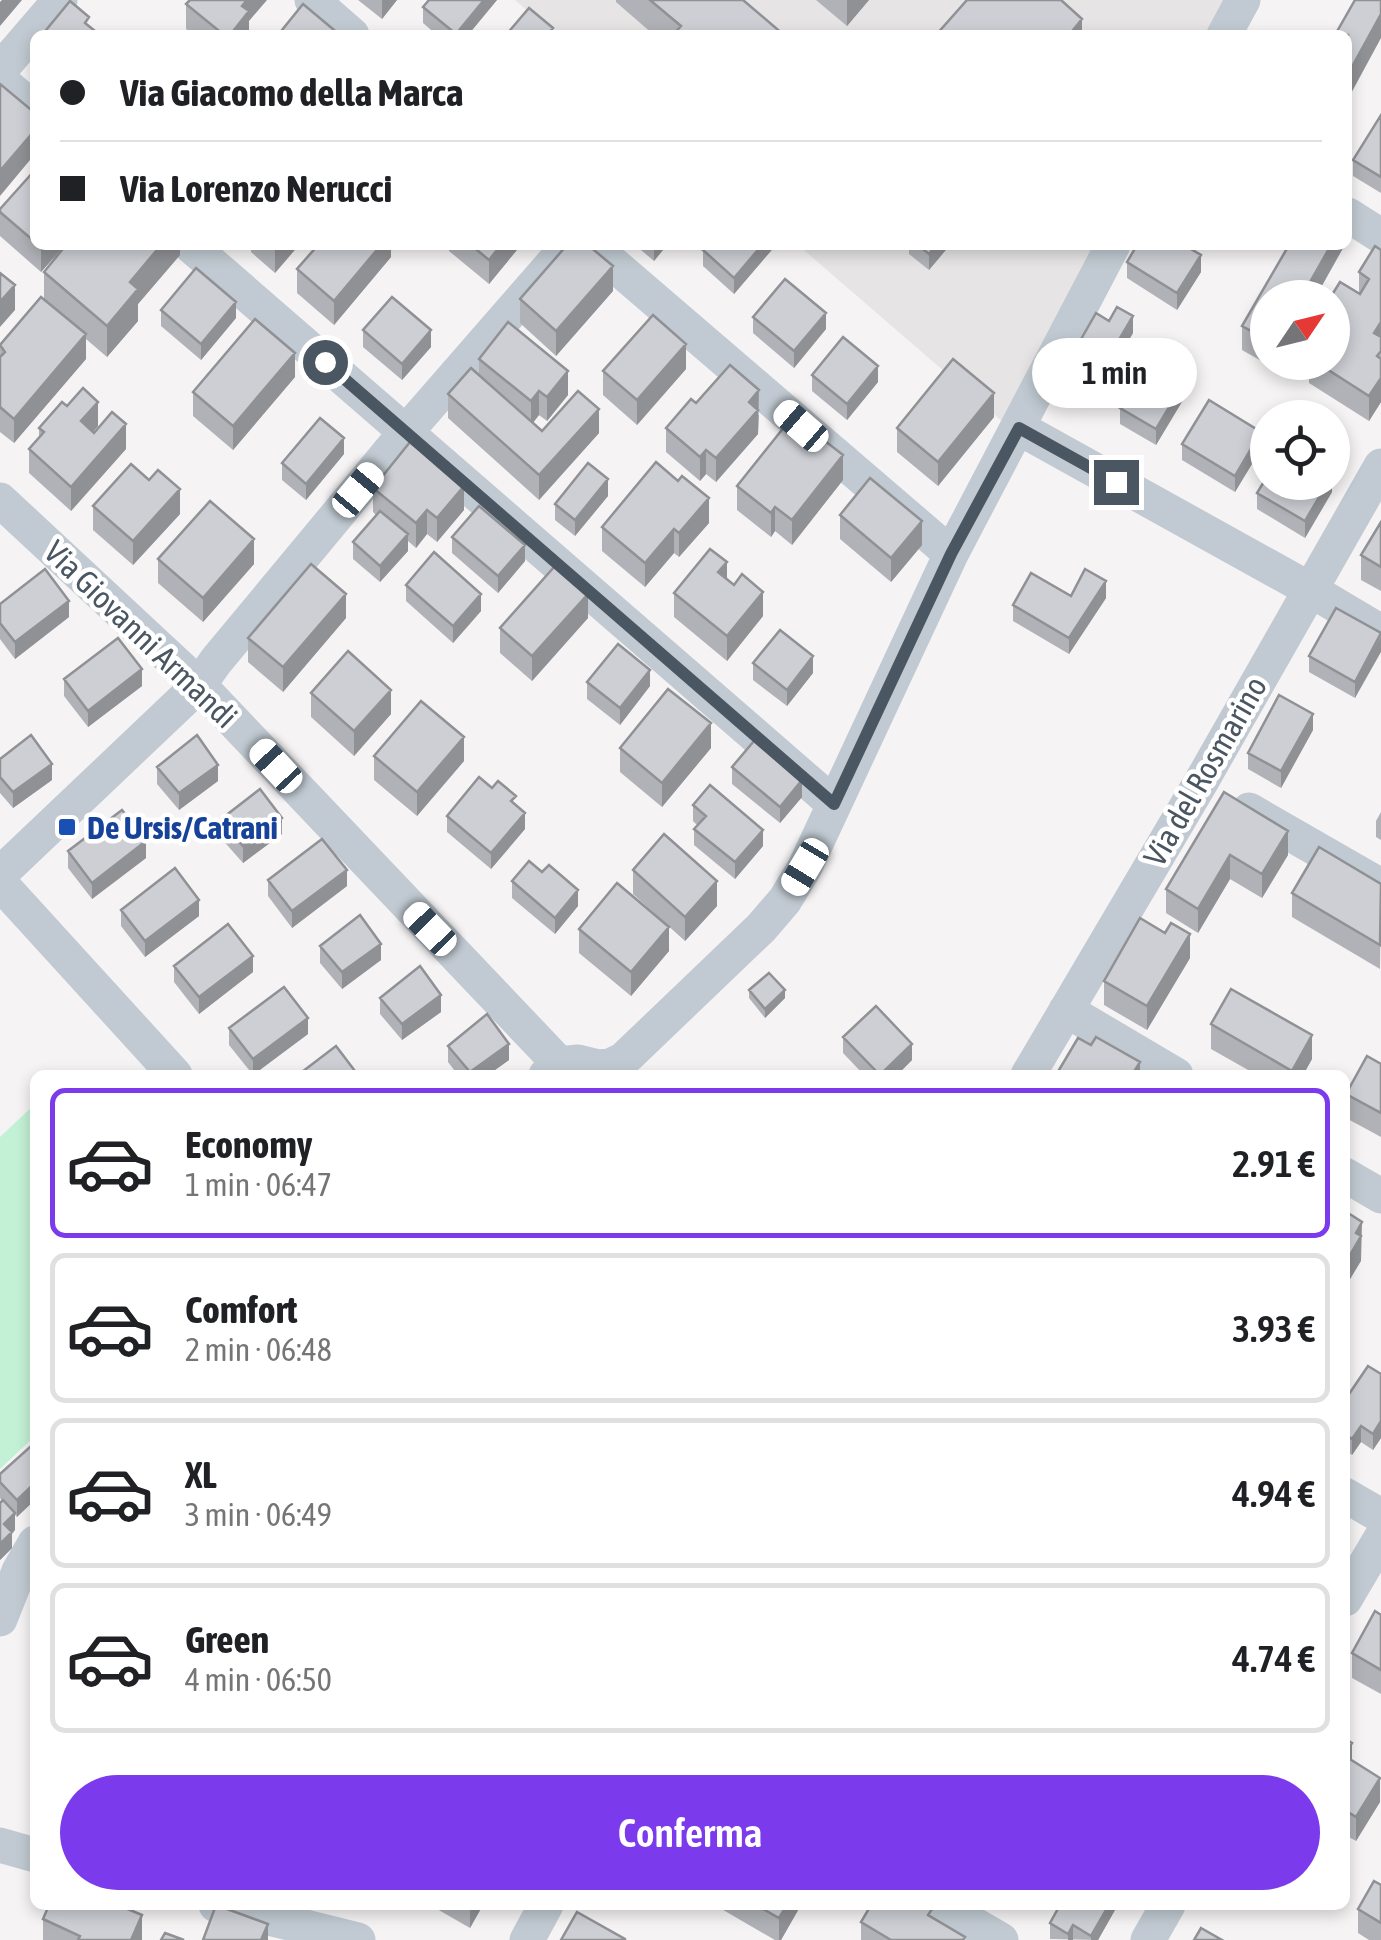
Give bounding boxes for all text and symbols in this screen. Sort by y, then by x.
text: Via Giacomo della Marca [120,71,463,114]
text: Via Lorenzo Nerucci [120,167,392,210]
north arrow [1250,280,1350,380]
map controls [1250,280,1350,500]
callout: 1 min [1034,337,1198,407]
route start [303,340,348,385]
text: 1 min [1082,354,1147,391]
car [769,395,833,457]
button: locate [1250,400,1350,500]
car [327,457,389,523]
route end [1094,460,1139,505]
street label: Via Giovanni Armandi [37,533,245,735]
street label: Via del Rosmarino [1136,670,1274,872]
car [245,734,307,798]
place label: De Ursis/Catrani [87,809,278,846]
marker: De Ursis/Catrani [56,816,78,838]
car [777,834,833,900]
car [398,897,462,961]
icon: car [65,1118,155,1208]
text: Economy [185,1123,312,1166]
text: 2.91 € [1232,1142,1315,1185]
text: 1 min · 06:47 [185,1166,332,1203]
icon: car [65,1283,155,1373]
text: Comfort [185,1288,297,1331]
text: 3.93 € [1232,1307,1315,1350]
text: 2 min · 06:48 [185,1331,332,1368]
icon: car [65,1448,155,1538]
text: XL [185,1453,217,1496]
text: 4.94 € [1232,1472,1315,1515]
text: 3 min · 06:49 [185,1496,332,1533]
icon: car [65,1613,155,1703]
text: Green [185,1618,269,1661]
text: 4.74 € [1232,1637,1315,1680]
text: 4 min · 06:50 [185,1661,332,1698]
button: Conferma [60,1775,1320,1890]

